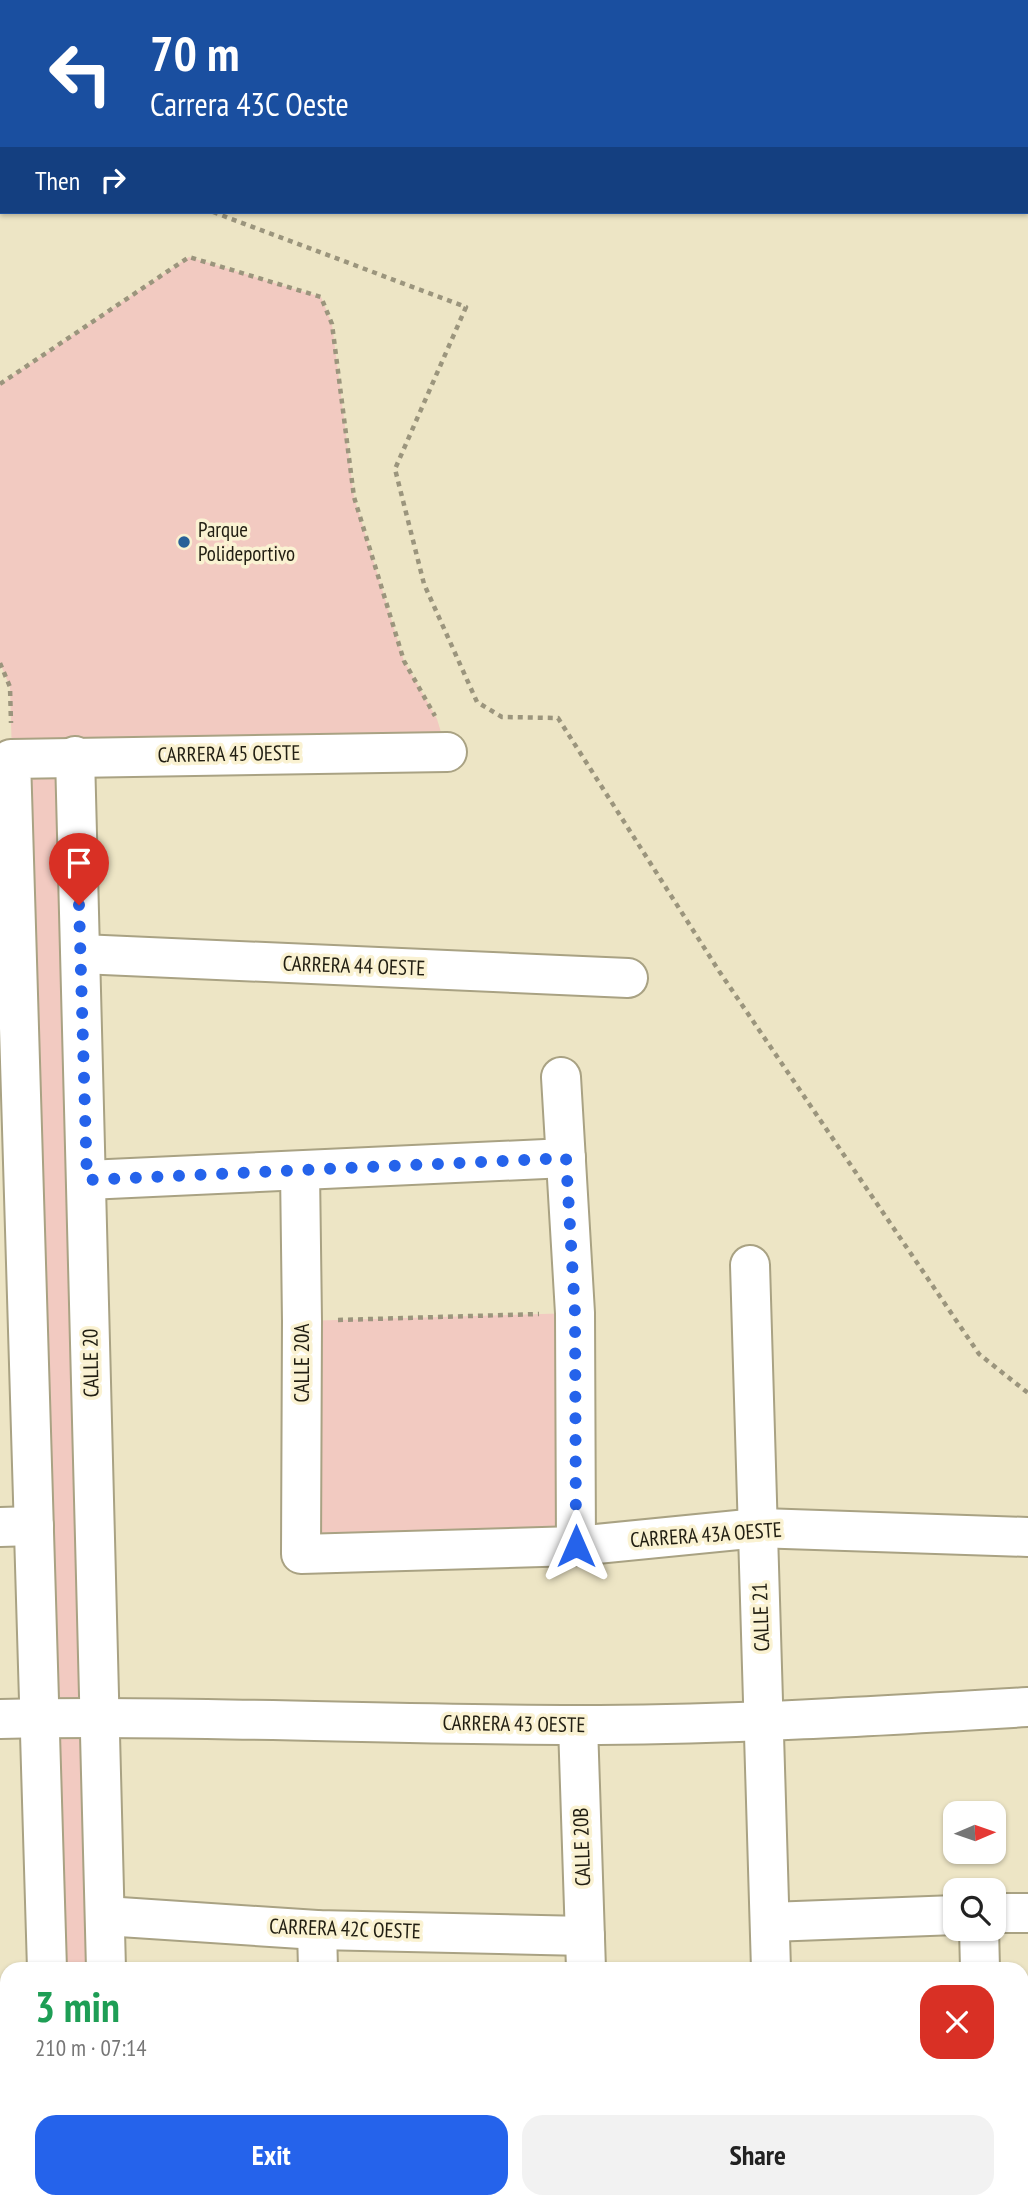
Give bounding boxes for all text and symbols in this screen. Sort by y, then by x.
text: 70 m [150,21,239,85]
icon: left [35,28,126,119]
text: Carrera 43C Oeste [150,83,349,125]
icon: right [94,161,132,199]
text: Then [35,164,80,197]
place label: Parque Polideportivo [198,516,295,567]
marker: Parque Polideportivo [176,534,192,550]
street label: CARRERA 45 OESTE [157,739,301,768]
pin [49,833,109,905]
icon: arrive [60,844,98,882]
street label: CARRERA 44 OESTE [282,950,426,981]
street label: CALLE 20A [288,1324,315,1402]
street label: CALLE 20 [76,1328,105,1398]
position arrow [539,1509,613,1583]
street label: CARRERA 43A OESTE [629,1516,783,1553]
street label: CALLE 21 [746,1582,775,1652]
street label: CARRERA 43 OESTE [442,1709,586,1738]
north arrow [943,1801,1006,1864]
map controls [943,1801,1006,1941]
street label: CALLE 20B [567,1807,596,1887]
button: search [943,1878,1006,1941]
street label: CARRERA 42C OESTE [269,1912,421,1945]
text: 3 min [35,1979,120,2034]
button: close [920,1985,994,2059]
text: 210 m · 07:14 [35,2033,147,2062]
button: Exit [35,2115,508,2195]
button: Share [522,2115,994,2195]

